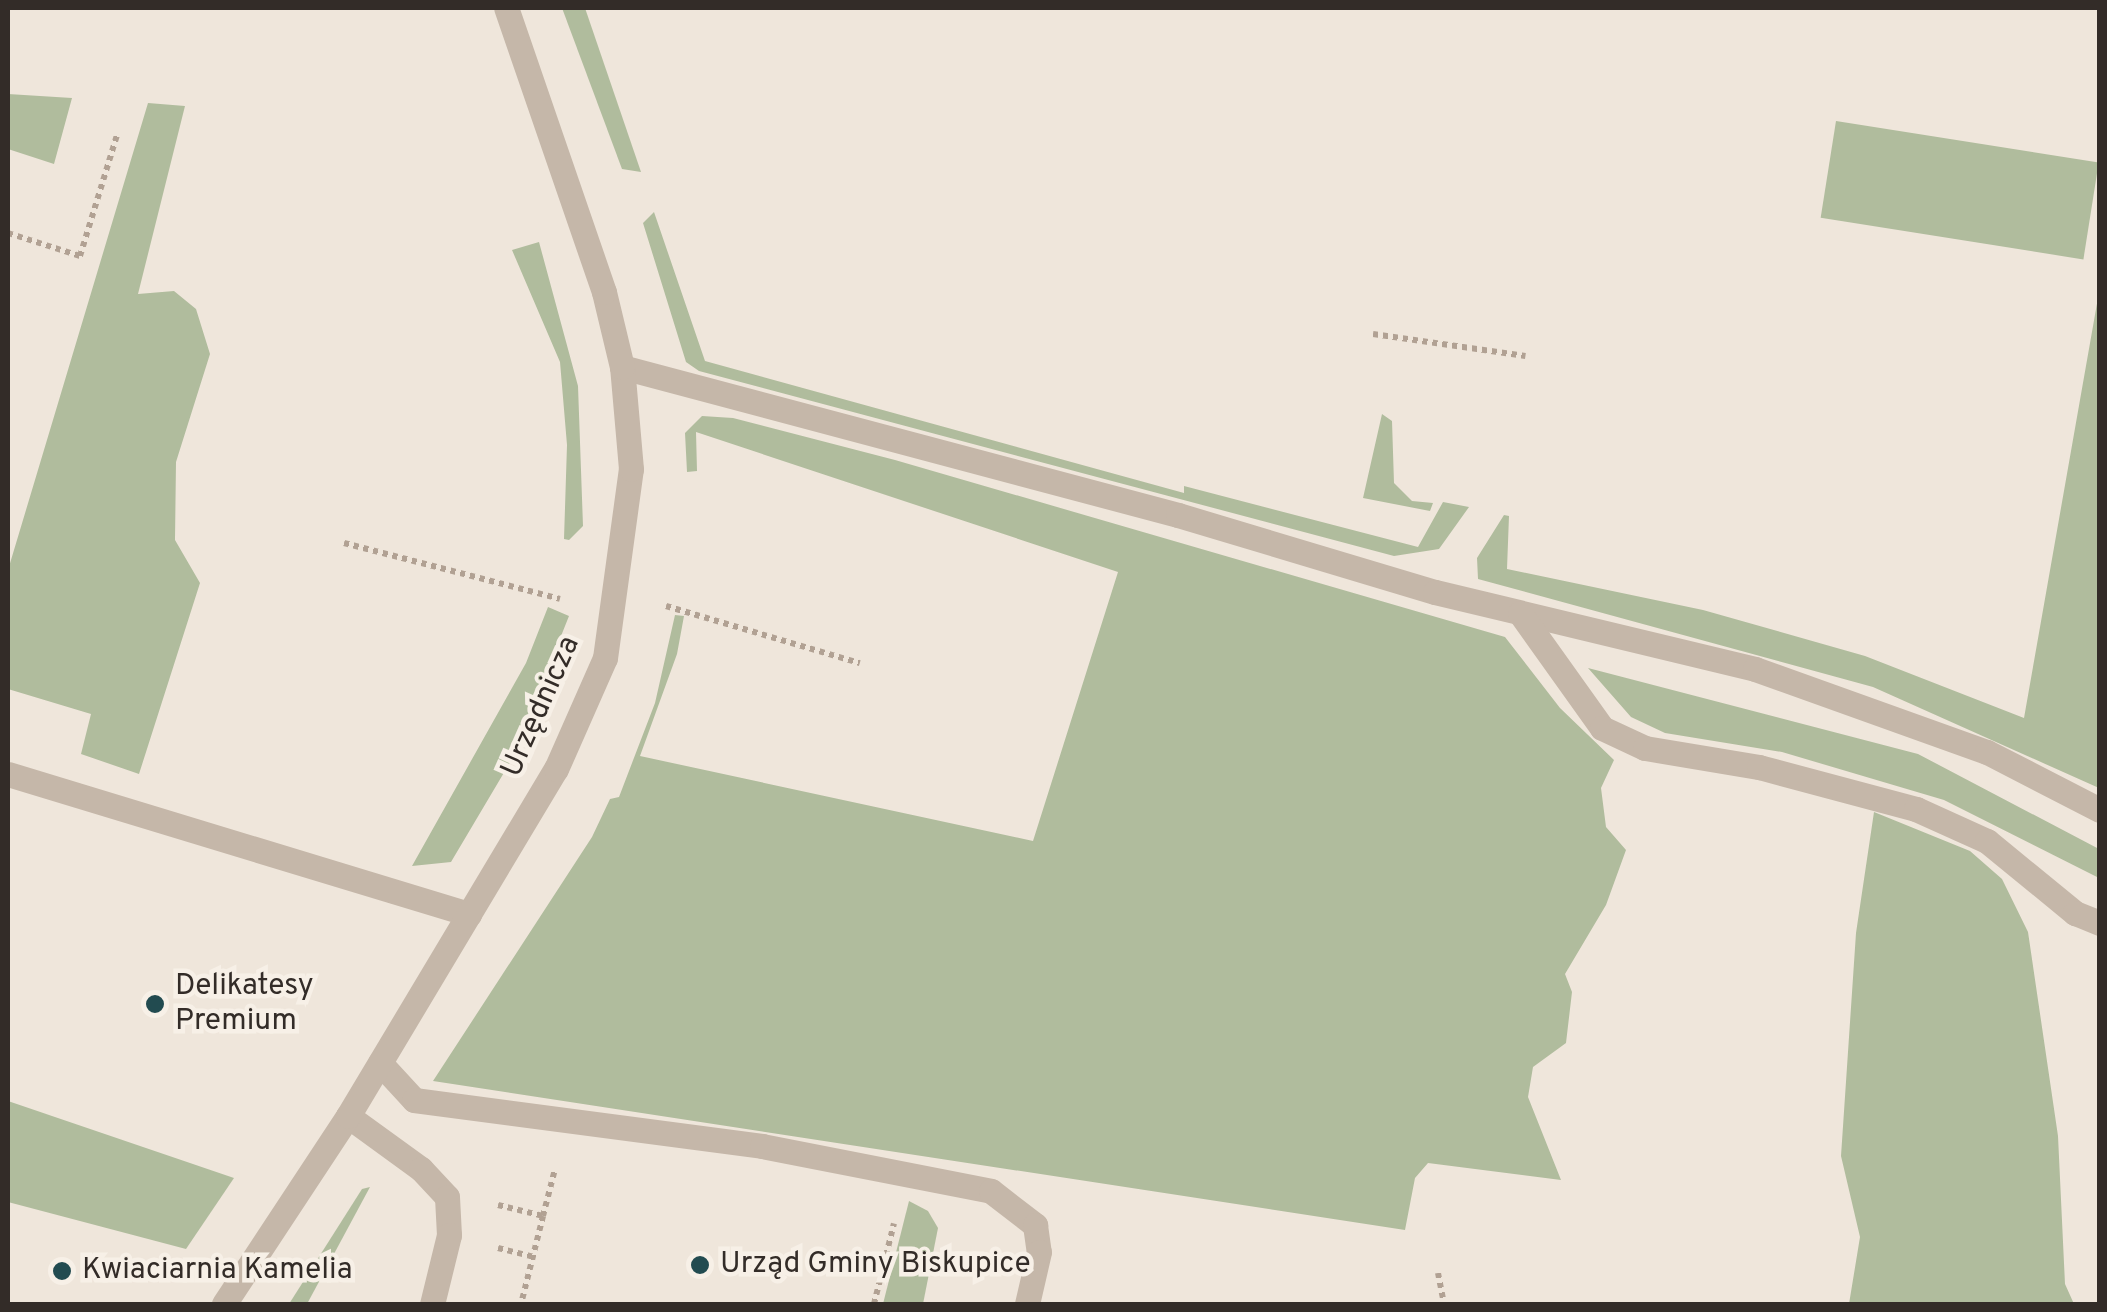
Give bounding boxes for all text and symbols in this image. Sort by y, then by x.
street label: Urzędnicza [495,631,589,783]
place label: Delikatesy Premium [175,969,314,1040]
marker: Delikatesy Premium [144,993,166,1015]
place label: Urząd Gminy Biskupice [720,1247,1031,1283]
place label: Kwiaciarnia Kamelia [82,1253,352,1289]
marker: Urząd Gminy Biskupice [689,1254,711,1276]
marker: Kwiaciarnia Kamelia [51,1260,73,1282]

